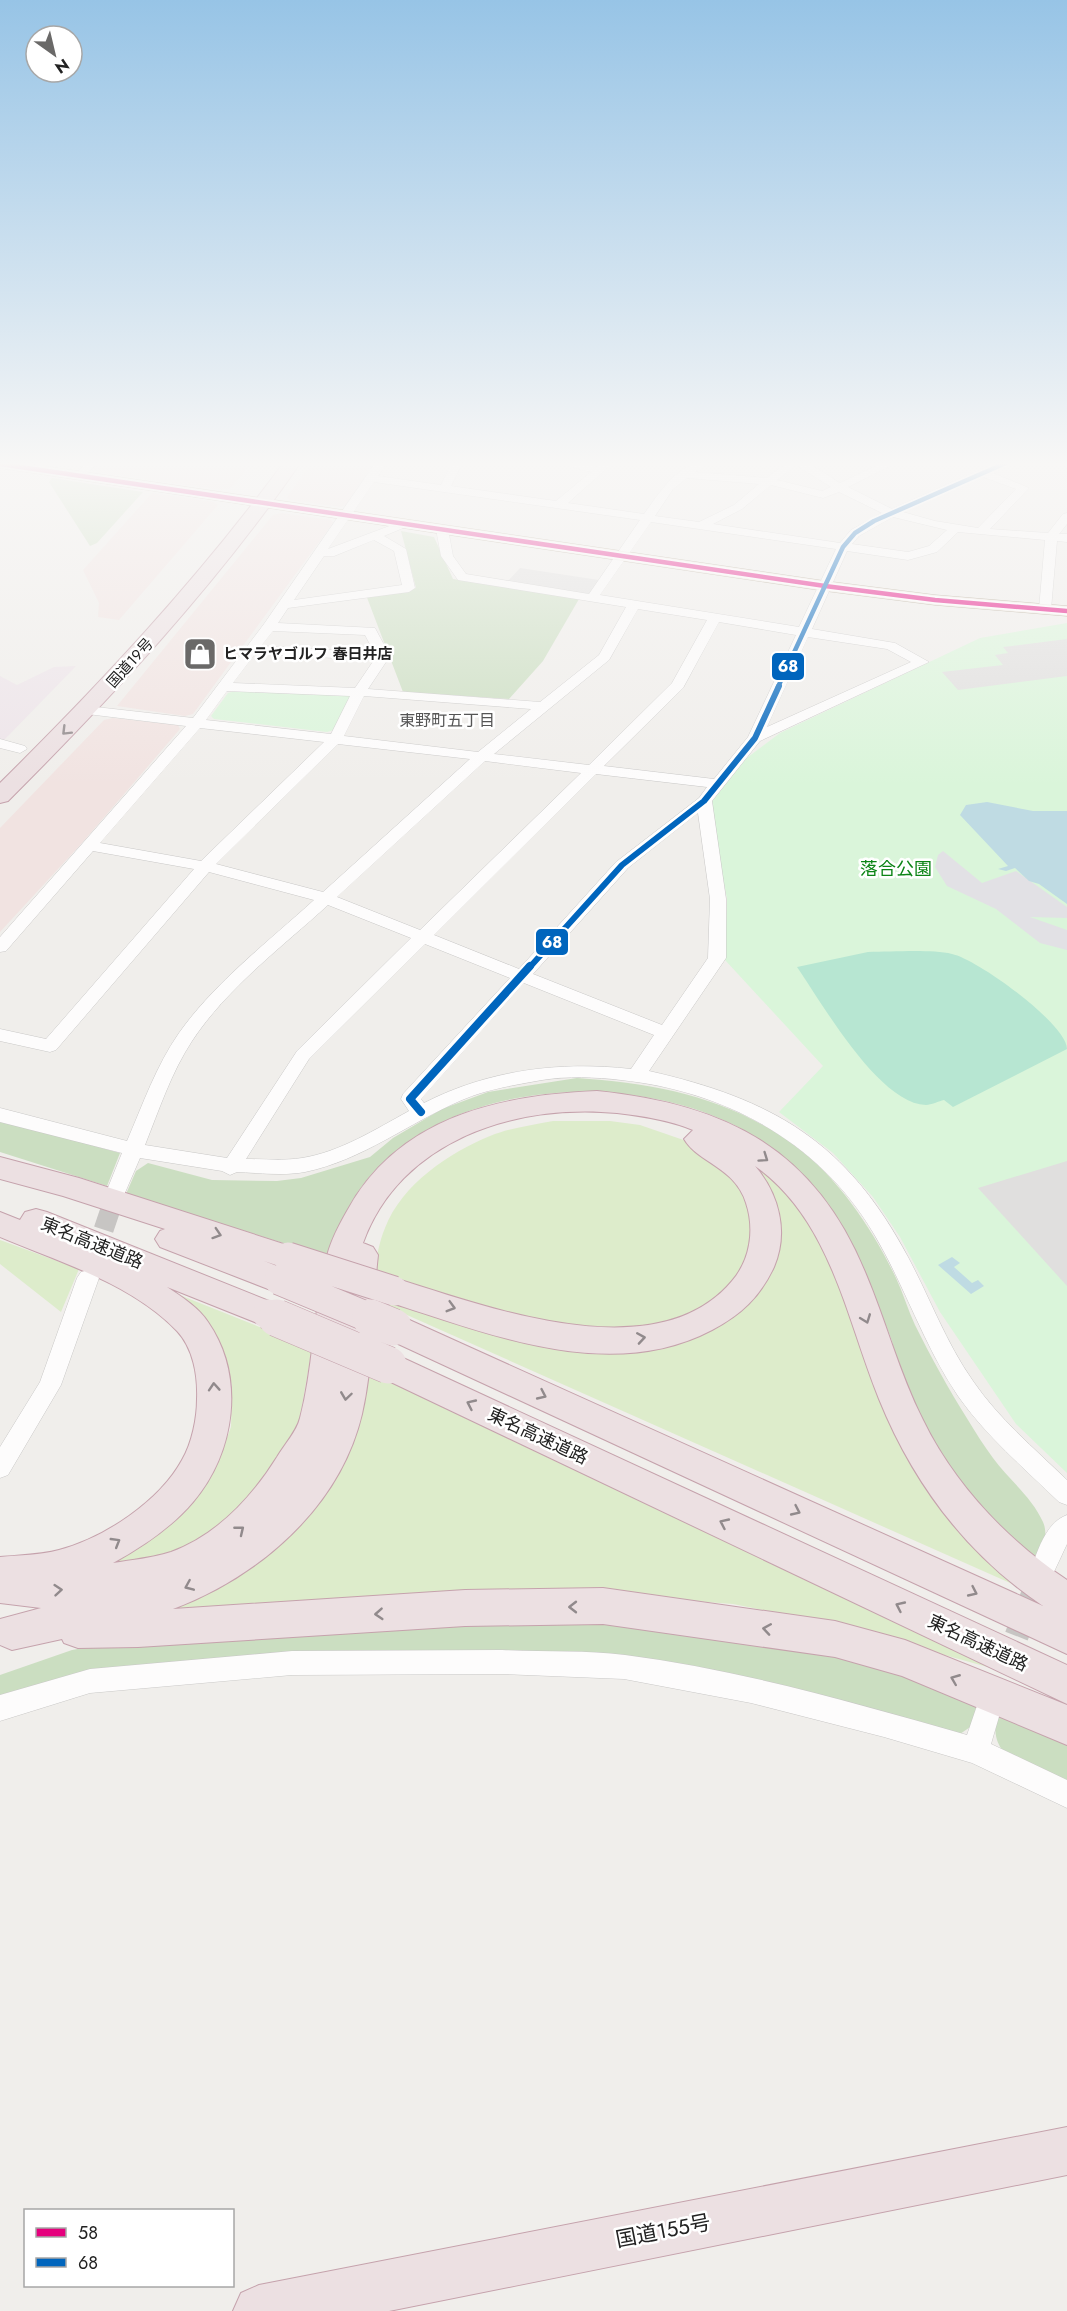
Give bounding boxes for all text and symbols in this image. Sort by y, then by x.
north arrow [24,24,84,84]
text: N [50,53,74,79]
street label: 国道19号 [102,633,158,693]
shop icon: ヒマラヤゴルフ 春日井店 [182,636,218,672]
place label: ヒマラヤゴルフ 春日井店 [223,643,393,665]
line badge: 68 [771,652,805,681]
text: 68 [778,655,798,678]
district label: 東野町五丁目 [399,709,495,732]
one-way arrow [62,724,73,735]
park label: 落合公園 [860,856,932,882]
line badge: 68 [535,928,569,956]
text: 68 [542,931,562,954]
one-way arrow [757,1151,768,1162]
street label: 東名高速道路 [37,1211,147,1275]
one-way arrow [211,1227,222,1239]
one-way arrow [446,1299,456,1312]
one-way arrow [858,1314,871,1324]
one-way arrow [637,1333,646,1345]
one-way arrow [208,1382,221,1391]
one-way arrow [535,1387,546,1399]
one-way arrow [341,1392,353,1401]
one-way arrow [467,1400,478,1412]
street label: 東名高速道路 [484,1401,592,1471]
one-way arrow [789,1503,800,1515]
one-way arrow [719,1519,730,1531]
one-way arrow [233,1526,244,1537]
one-way arrow [110,1537,120,1549]
one-way arrow [184,1579,195,1591]
one-way arrow [54,1584,63,1597]
one-way arrow [966,1585,977,1597]
one-way arrow [569,1601,578,1613]
one-way arrow [896,1602,907,1614]
one-way arrow [374,1607,383,1620]
street label: 東名高速道路 [924,1608,1032,1678]
one-way arrow [762,1623,772,1635]
one-way arrow [950,1674,961,1686]
street label: 国道155号 [613,2207,713,2255]
legend [24,2209,234,2287]
text: 58 [78,2220,98,2246]
text: 68 [78,2250,98,2276]

